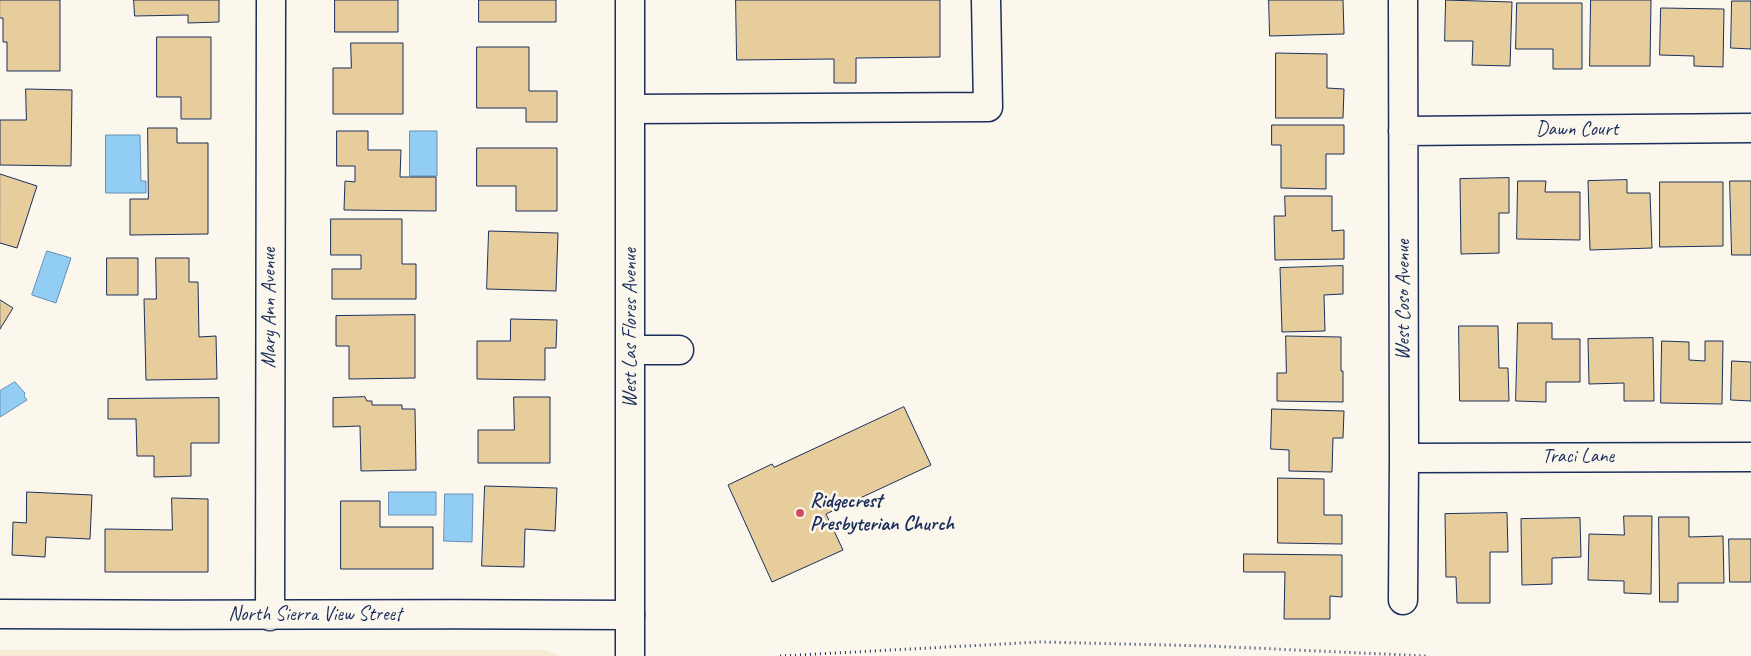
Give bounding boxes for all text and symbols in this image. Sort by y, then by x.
street label: Dawn Court [1536,118,1618,142]
street label: West Coso Avenue [1392,240,1416,360]
street label: Mary Ann Avenue [258,248,282,368]
street label: West Las Flores Avenue [619,248,643,408]
street label: Traci Lane [1542,445,1614,469]
place label: Ridgecrest Presbyterian Church [810,490,954,537]
marker: Ridgecrest Presbyterian Church [794,507,806,519]
street label: North Sierra View Street [228,603,402,627]

